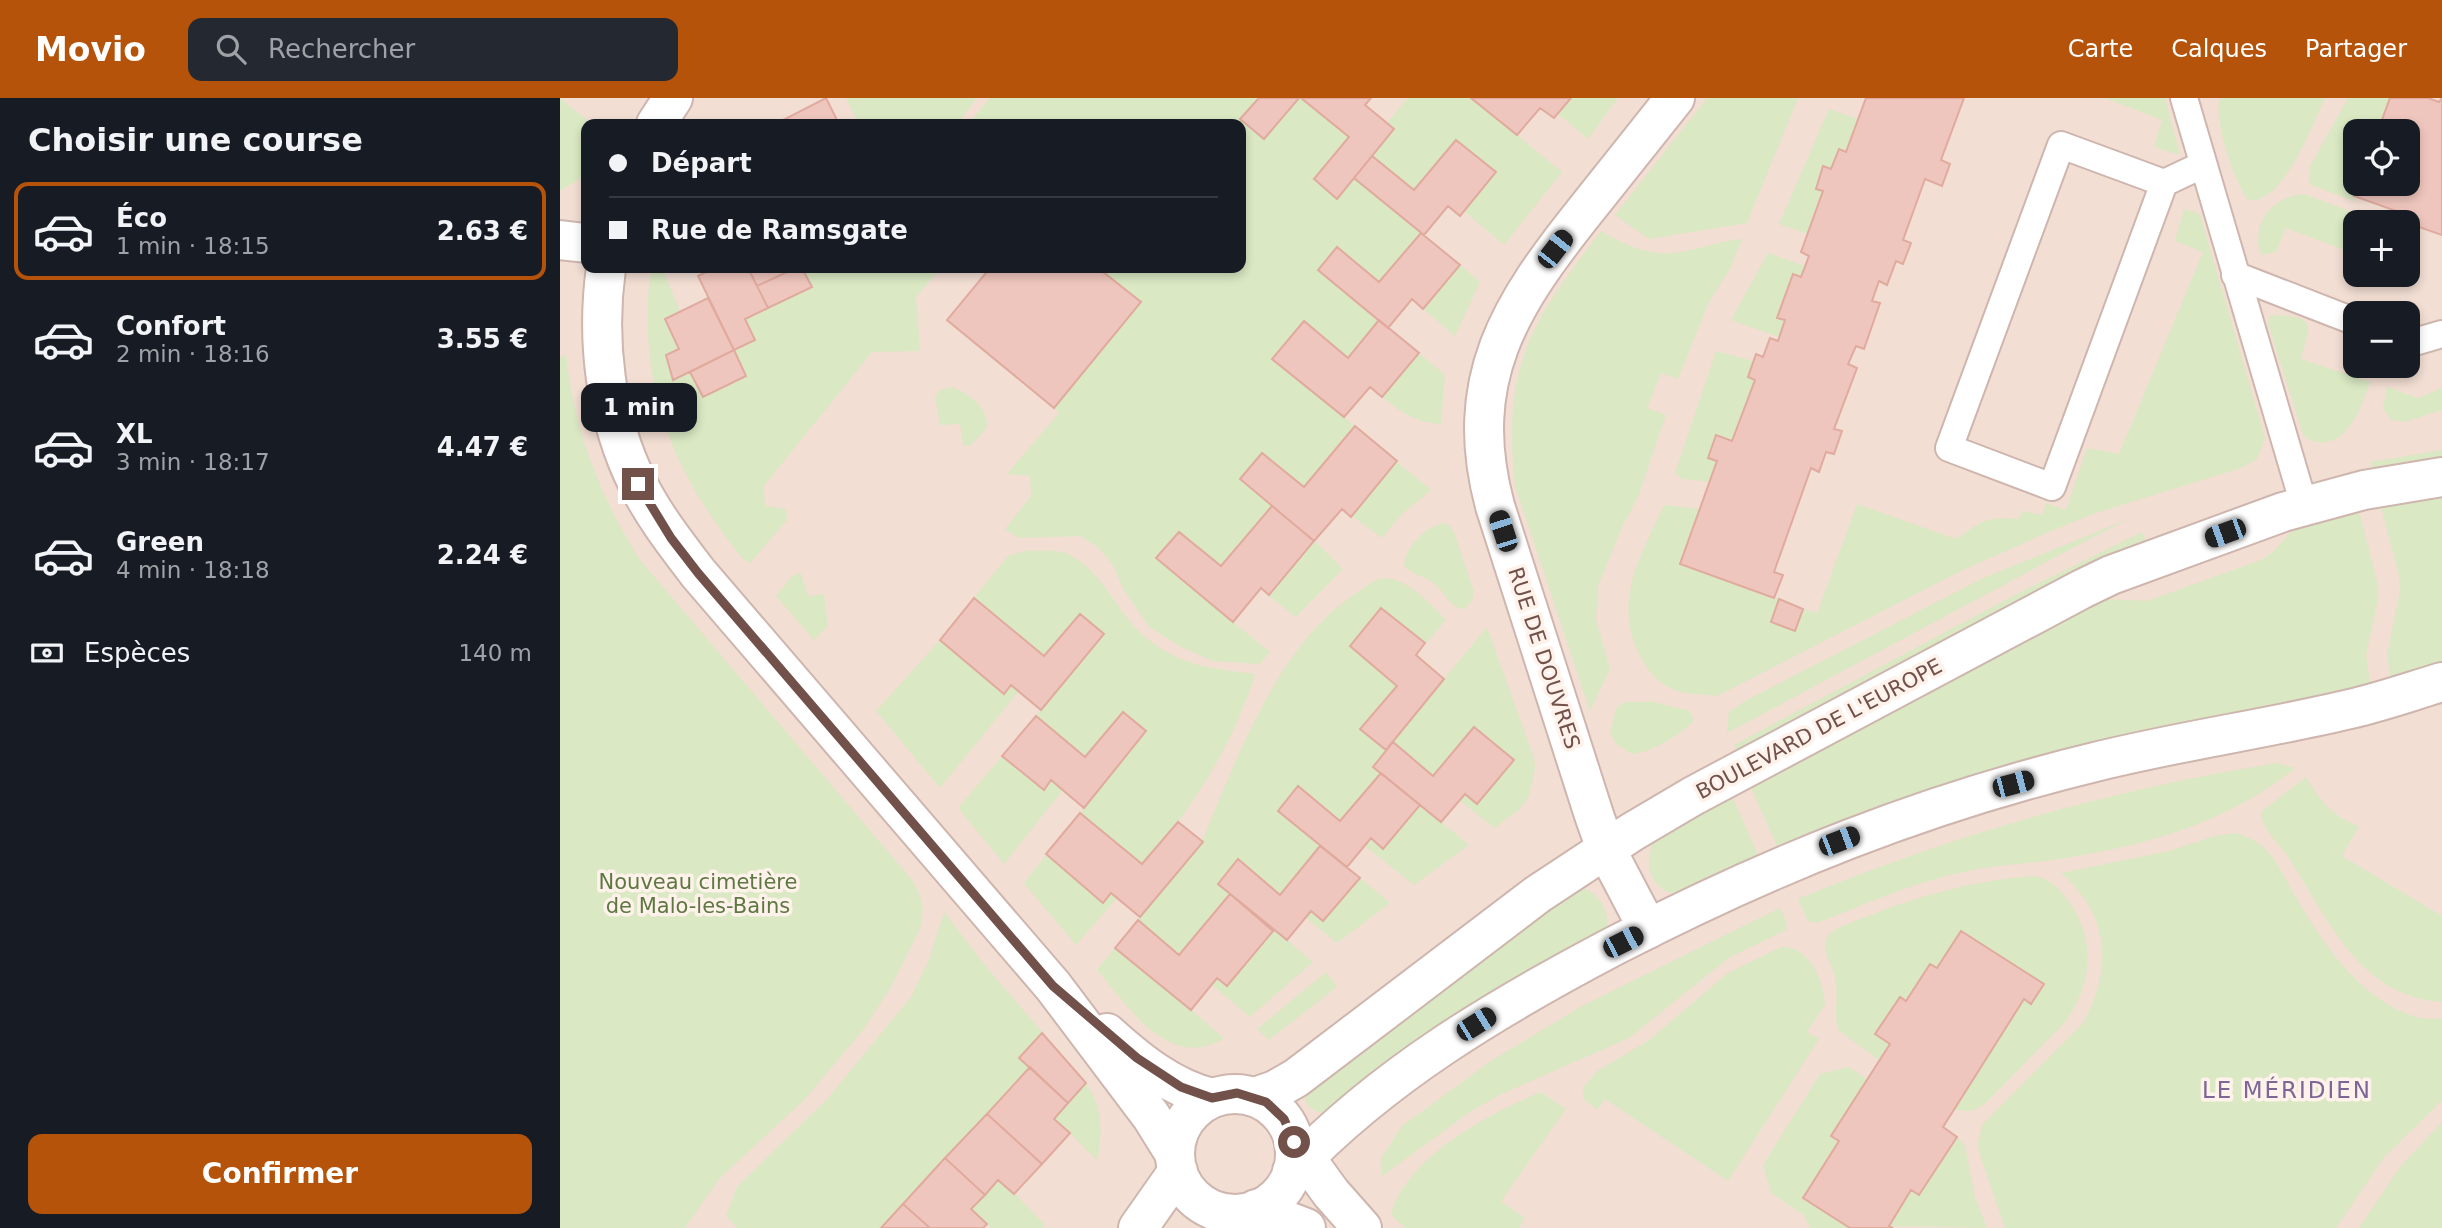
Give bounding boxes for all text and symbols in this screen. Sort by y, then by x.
search box [188,18,678,81]
text: Movio [35,30,146,69]
icon: search [212,30,250,68]
text: Rechercher [268,34,415,64]
text: Carte [2068,35,2133,63]
text: Calques [2171,35,2267,63]
text: Partager [2305,35,2407,63]
map controls [2343,119,2420,378]
button: locate [2343,119,2420,196]
text: Choisir une course [28,121,363,159]
text: Départ [651,148,752,178]
icon: car [32,200,95,263]
text: Éco [116,203,167,233]
button: + [2343,210,2420,287]
text: Rue de Ramsgate [651,215,908,245]
text: 2.63 € [437,216,528,246]
car [1534,226,1577,272]
text: 1 min · 18:15 [116,233,270,259]
button: − [2343,301,2420,378]
icon: car [32,308,95,371]
text: Confort [116,311,226,341]
text: 3.55 € [437,324,528,354]
text: 2 min · 18:16 [116,341,270,367]
callout: 1 min [580,382,696,432]
text: 1 min [603,394,675,420]
icon: car [32,416,95,479]
text: XL [116,419,153,449]
text: 4.47 € [437,432,528,462]
text: 3 min · 18:17 [116,449,270,475]
route end [622,468,654,500]
car [1487,508,1520,554]
car [2202,516,2249,550]
icon: car [32,524,95,587]
text: Green [116,527,204,557]
text: 2.24 € [437,540,528,570]
text: 4 min · 18:18 [116,557,270,583]
street label: RUE DE DOUVRES [1503,564,1585,752]
icon: cash [28,634,66,672]
text: Espèces [84,638,190,668]
text: 140 m [458,640,532,666]
street label: BOULEVARD DE L'EUROPE [1692,654,1946,804]
car [1990,768,2037,800]
car [1816,824,1863,858]
park label: Nouveau cimetière de Malo-les-Bains [599,870,797,918]
car [1600,923,1647,961]
car [1453,1004,1500,1044]
district label: LE MÉRIDIEN [2202,1076,2372,1103]
route start [1278,1126,1310,1158]
button: Confirmer [28,1134,532,1214]

